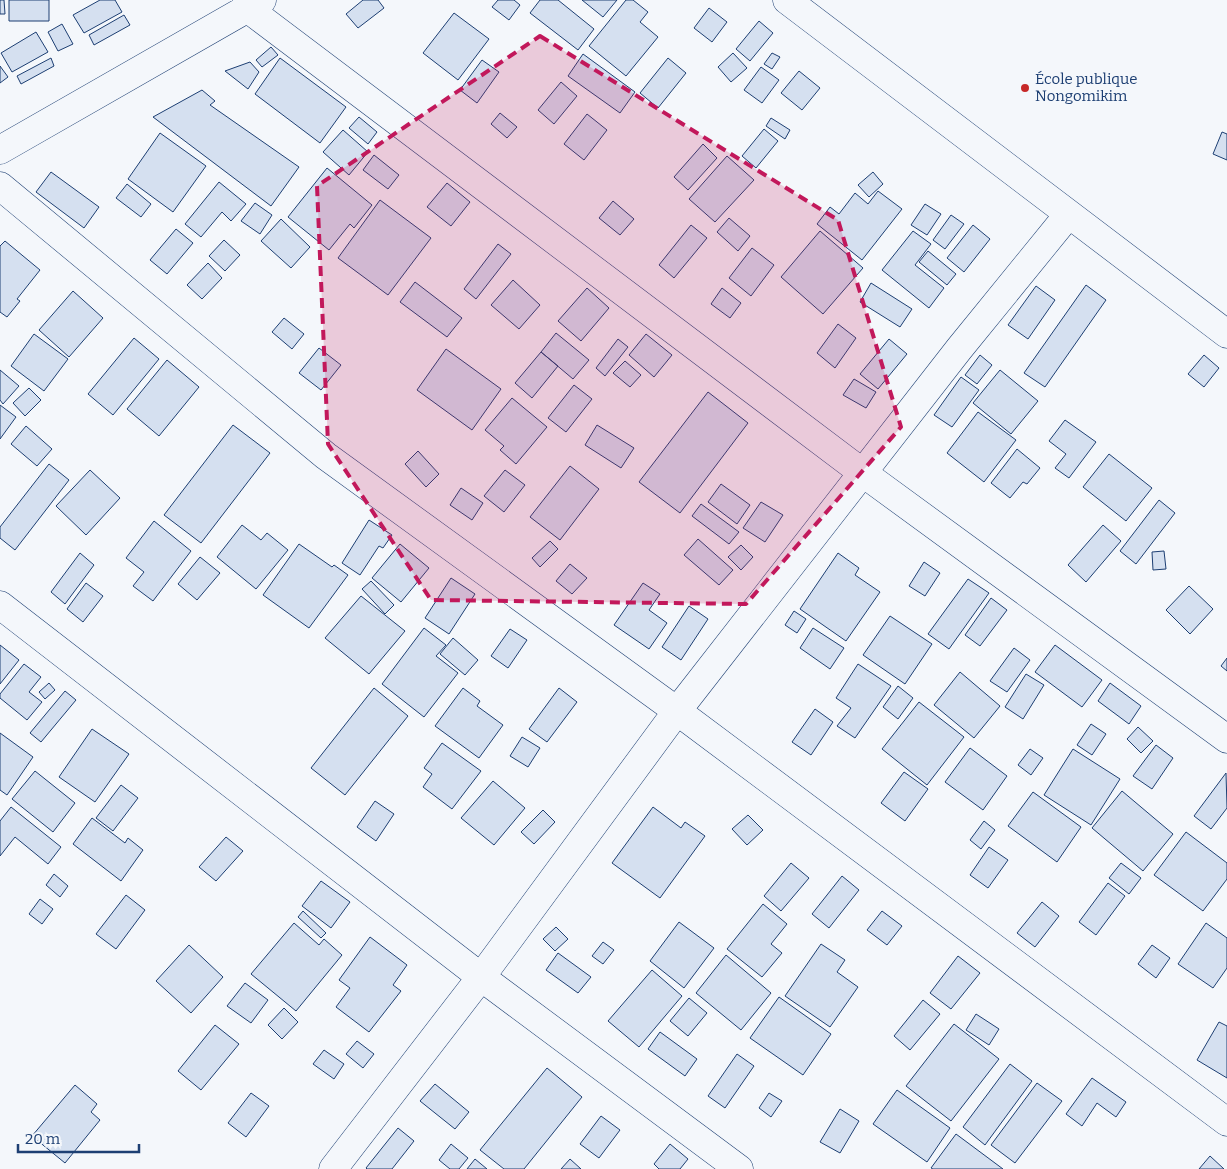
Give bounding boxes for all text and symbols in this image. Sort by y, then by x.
place label: École publique Nongomikim [1035,70,1138,105]
marker: École publique Nongomikim [1019,82,1031,94]
scale bar [18,1122,139,1154]
text: 20 m [25,1130,61,1148]

